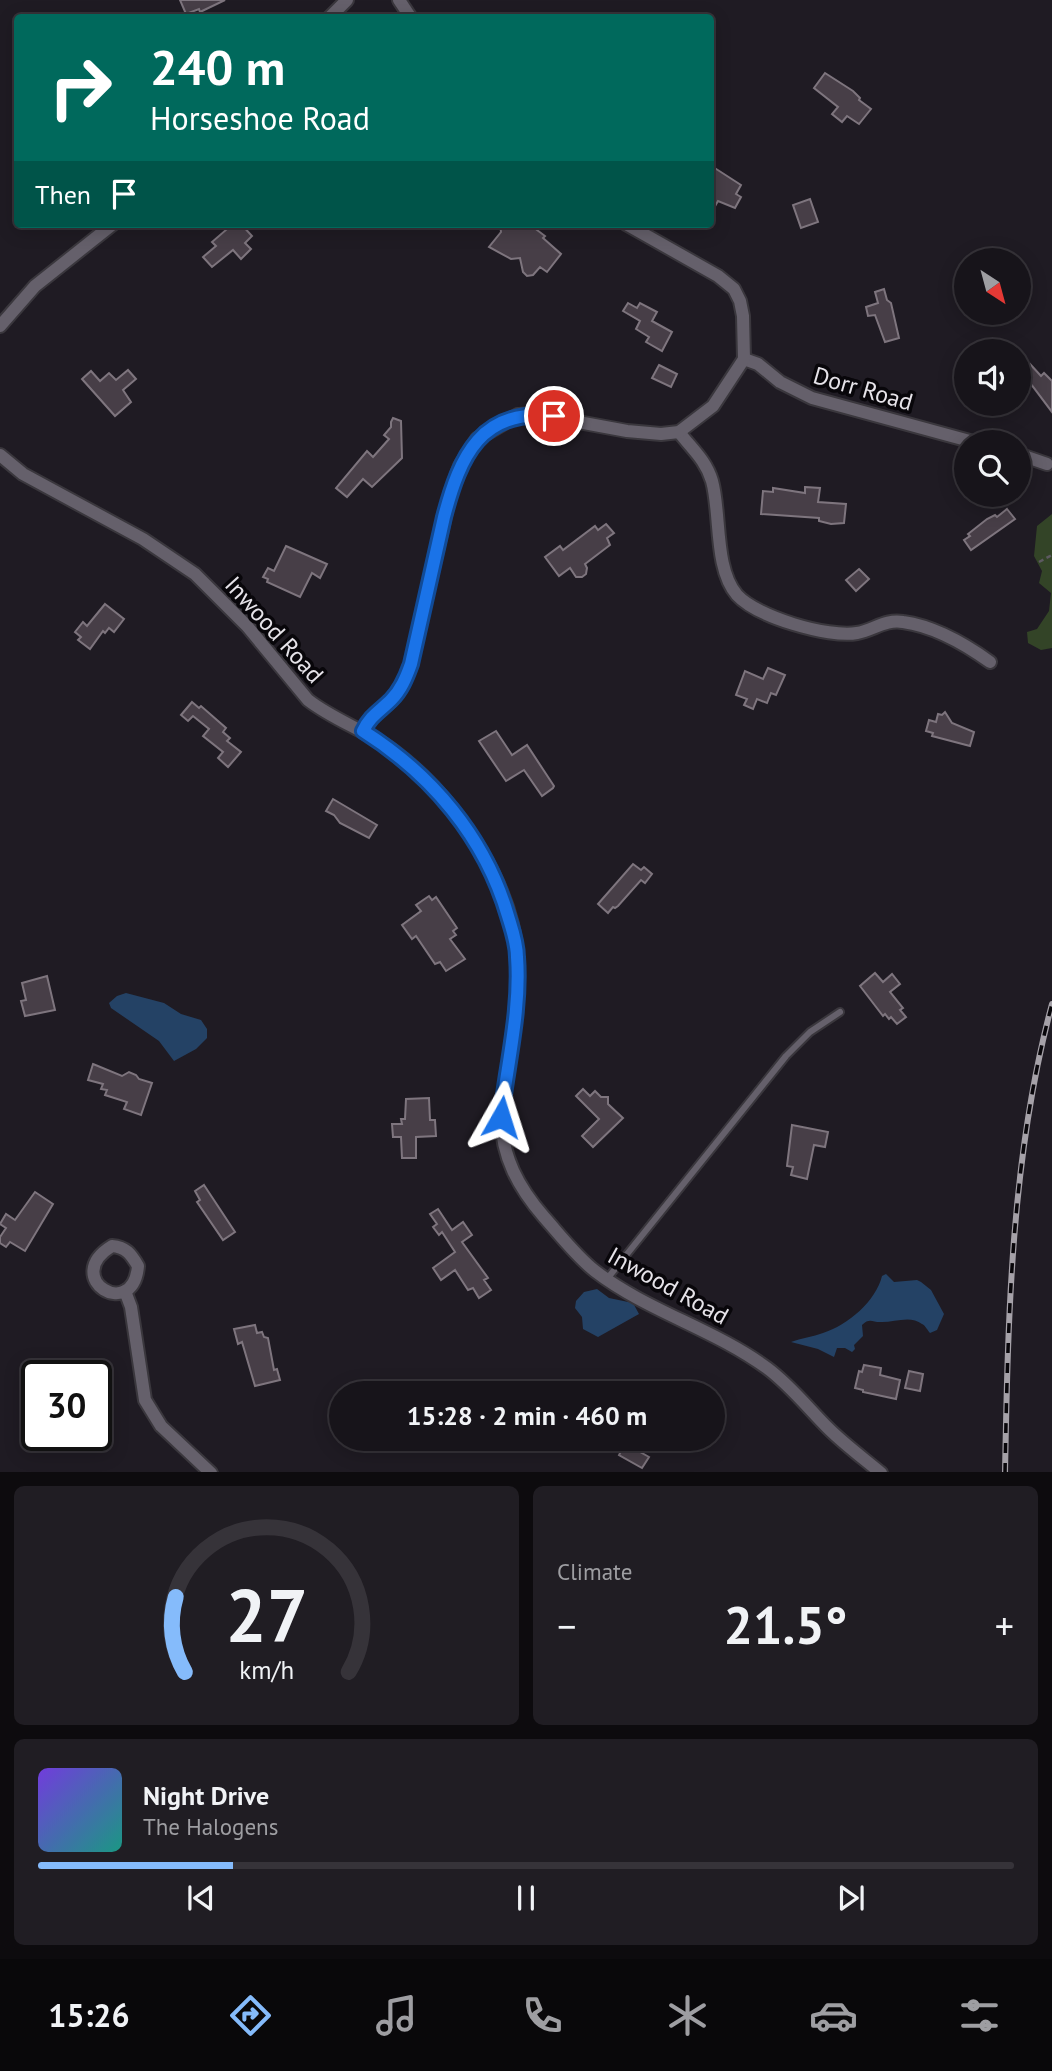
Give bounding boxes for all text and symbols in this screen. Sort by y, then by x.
text: 240 m [150,35,285,99]
icon: right [35,42,126,133]
text: Horseshoe Road [150,97,370,139]
icon: arrive [105,175,143,213]
text: Then [35,178,91,211]
north arrow [954,248,1031,326]
map controls [954,248,1031,507]
button: sound [954,339,1031,416]
street label: Dorr Road [810,360,916,417]
pin [524,386,584,446]
icon: arrive [535,397,573,435]
button: search [954,430,1031,507]
street label: Inwood Road [218,570,331,690]
position arrow [464,1080,538,1154]
street label: Inwood Road [602,1240,734,1331]
speed limit sign: 30 [21,1360,112,1451]
text: 15:28 · 2 min · 460 m [407,1399,647,1432]
text: Climate [557,1557,632,1586]
text: 27 [225,1568,308,1662]
text: 21.5° [724,1591,847,1658]
text: − [557,1601,576,1650]
text: + [995,1601,1014,1650]
text: km/h [239,1653,294,1685]
text: Night Drive [143,1779,269,1812]
text: The Halogens [143,1812,278,1841]
icon: previous [182,1879,220,1917]
icon: pause [507,1879,545,1917]
icon: next [832,1879,870,1917]
icon: directions [226,1991,275,2040]
icon: music [372,1991,421,2040]
icon: phone [518,1991,567,2040]
icon: climate [663,1991,712,2040]
icon: car [809,1991,858,2040]
icon: filters [955,1991,1004,2040]
text: 15:26 [48,1994,130,2036]

